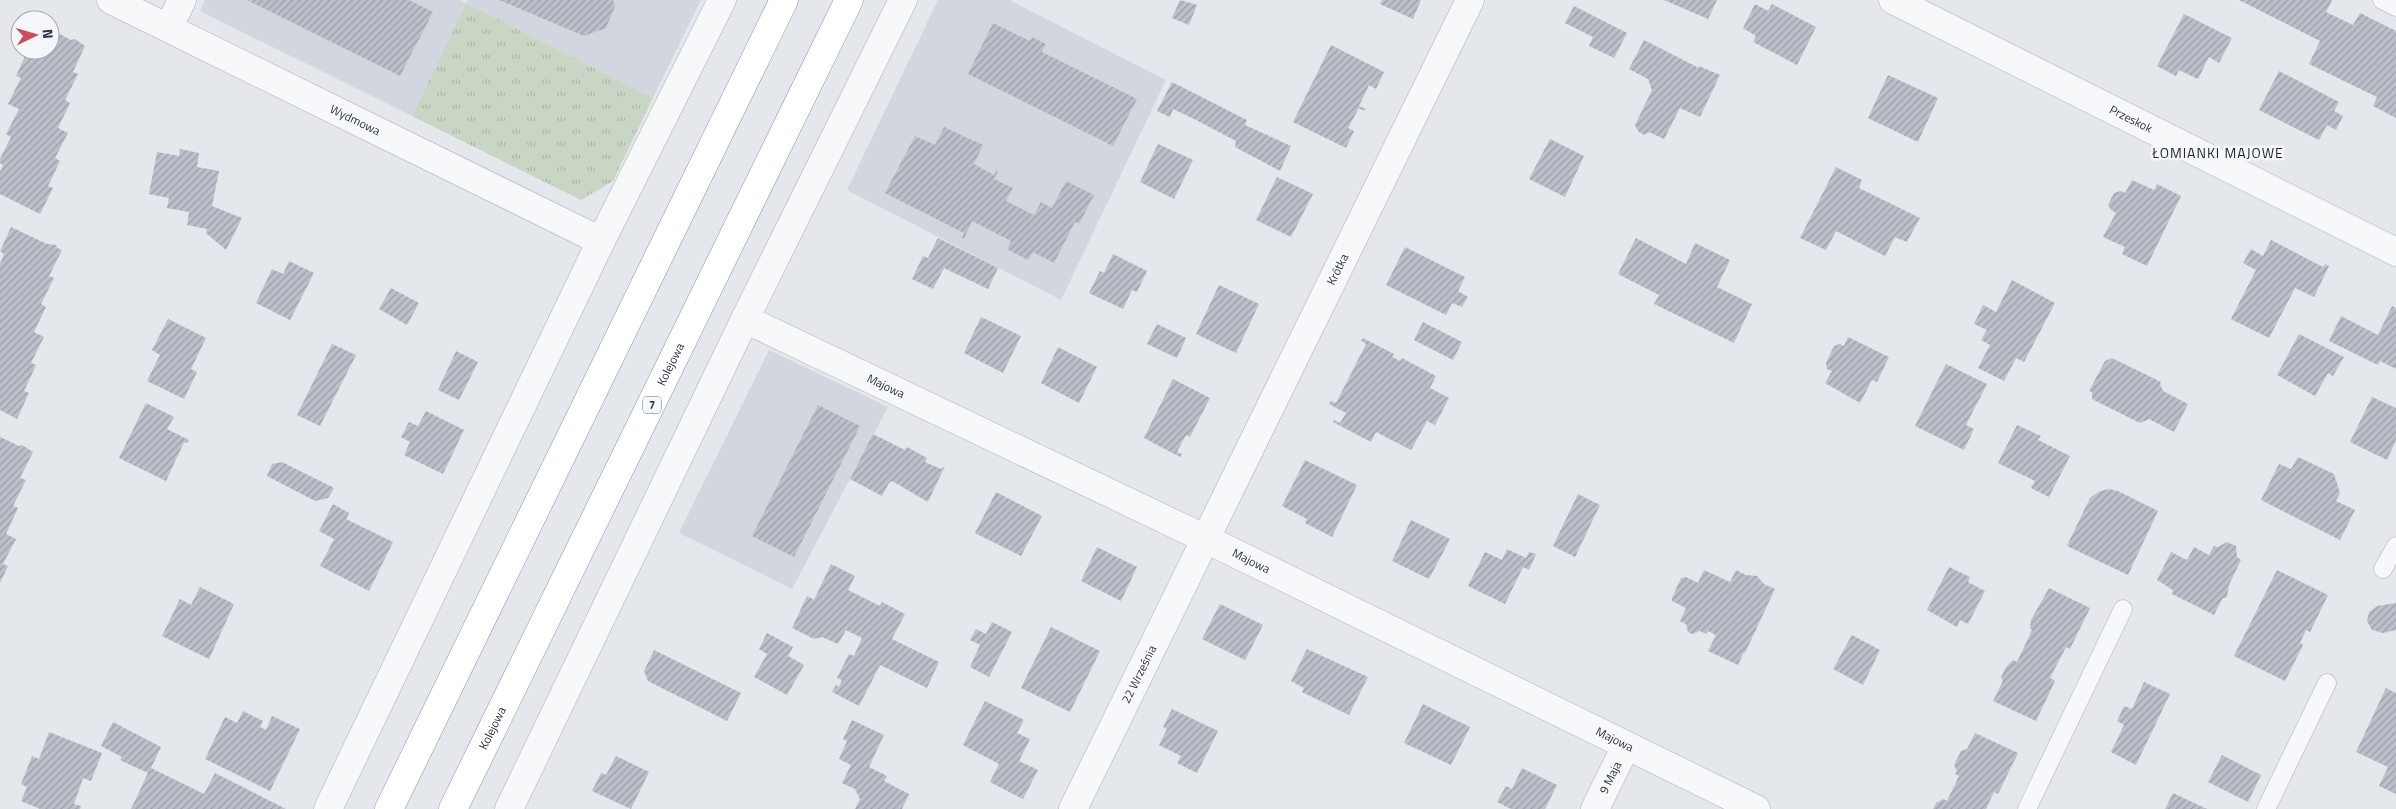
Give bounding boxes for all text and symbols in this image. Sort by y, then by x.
north arrow [10,10,60,60]
text: N [38,28,59,40]
street label: Wydmowa [327,99,384,140]
street label: Przeskok [2106,100,2156,138]
district label: ŁOMIANKI MAJOWE [2151,142,2284,163]
street label: Krótka [1321,250,1353,288]
street label: Kolejowa [652,339,689,389]
street label: Majowa [864,369,908,403]
road number: 7 [643,396,661,414]
street label: Majowa [1229,543,1273,578]
street label: 22 Września [1116,642,1161,707]
street label: Kolejowa [474,703,511,753]
street label: Majowa [1593,722,1637,757]
street label: 9 Maja [1594,758,1626,797]

